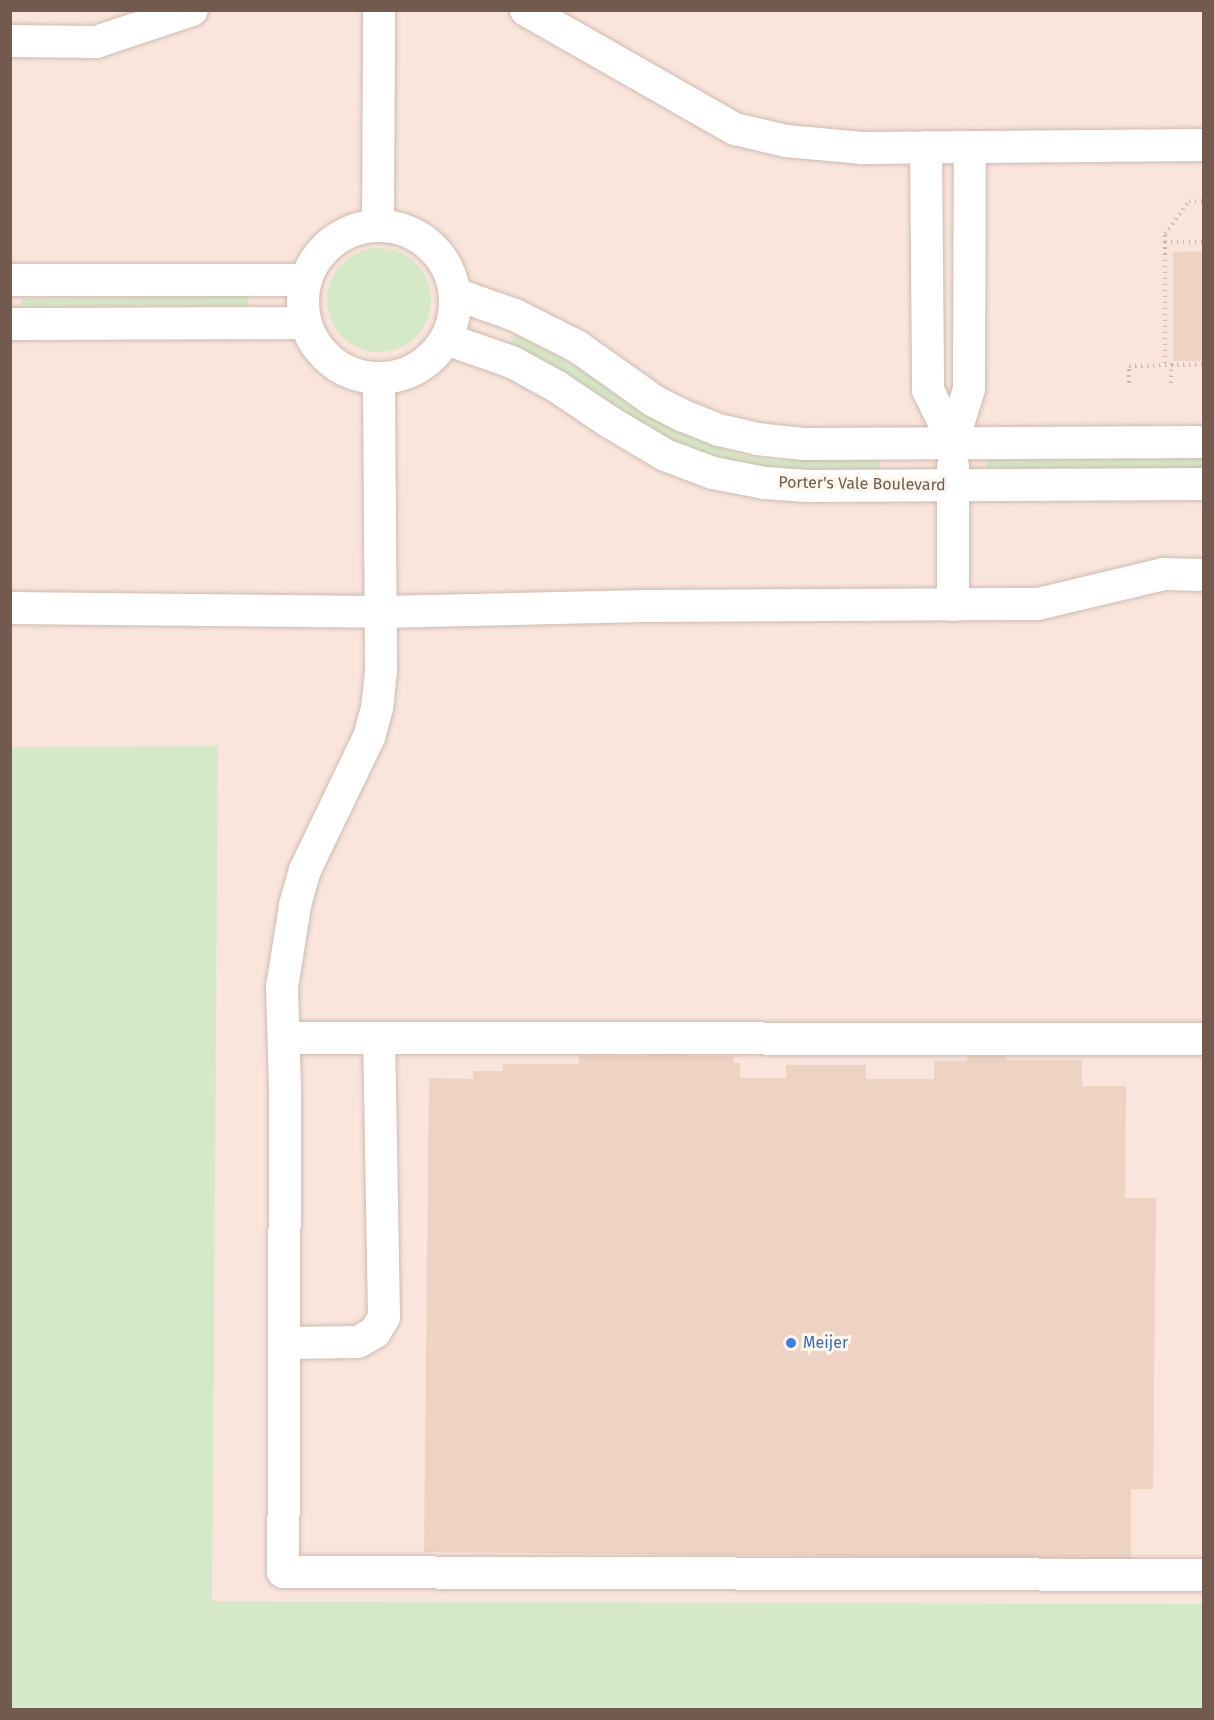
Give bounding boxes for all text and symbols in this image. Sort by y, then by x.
street label: Porter's Vale Boulevard [778,473,946,495]
place label: Meijer [803,1333,848,1353]
marker: Meijer [784,1336,798,1350]

